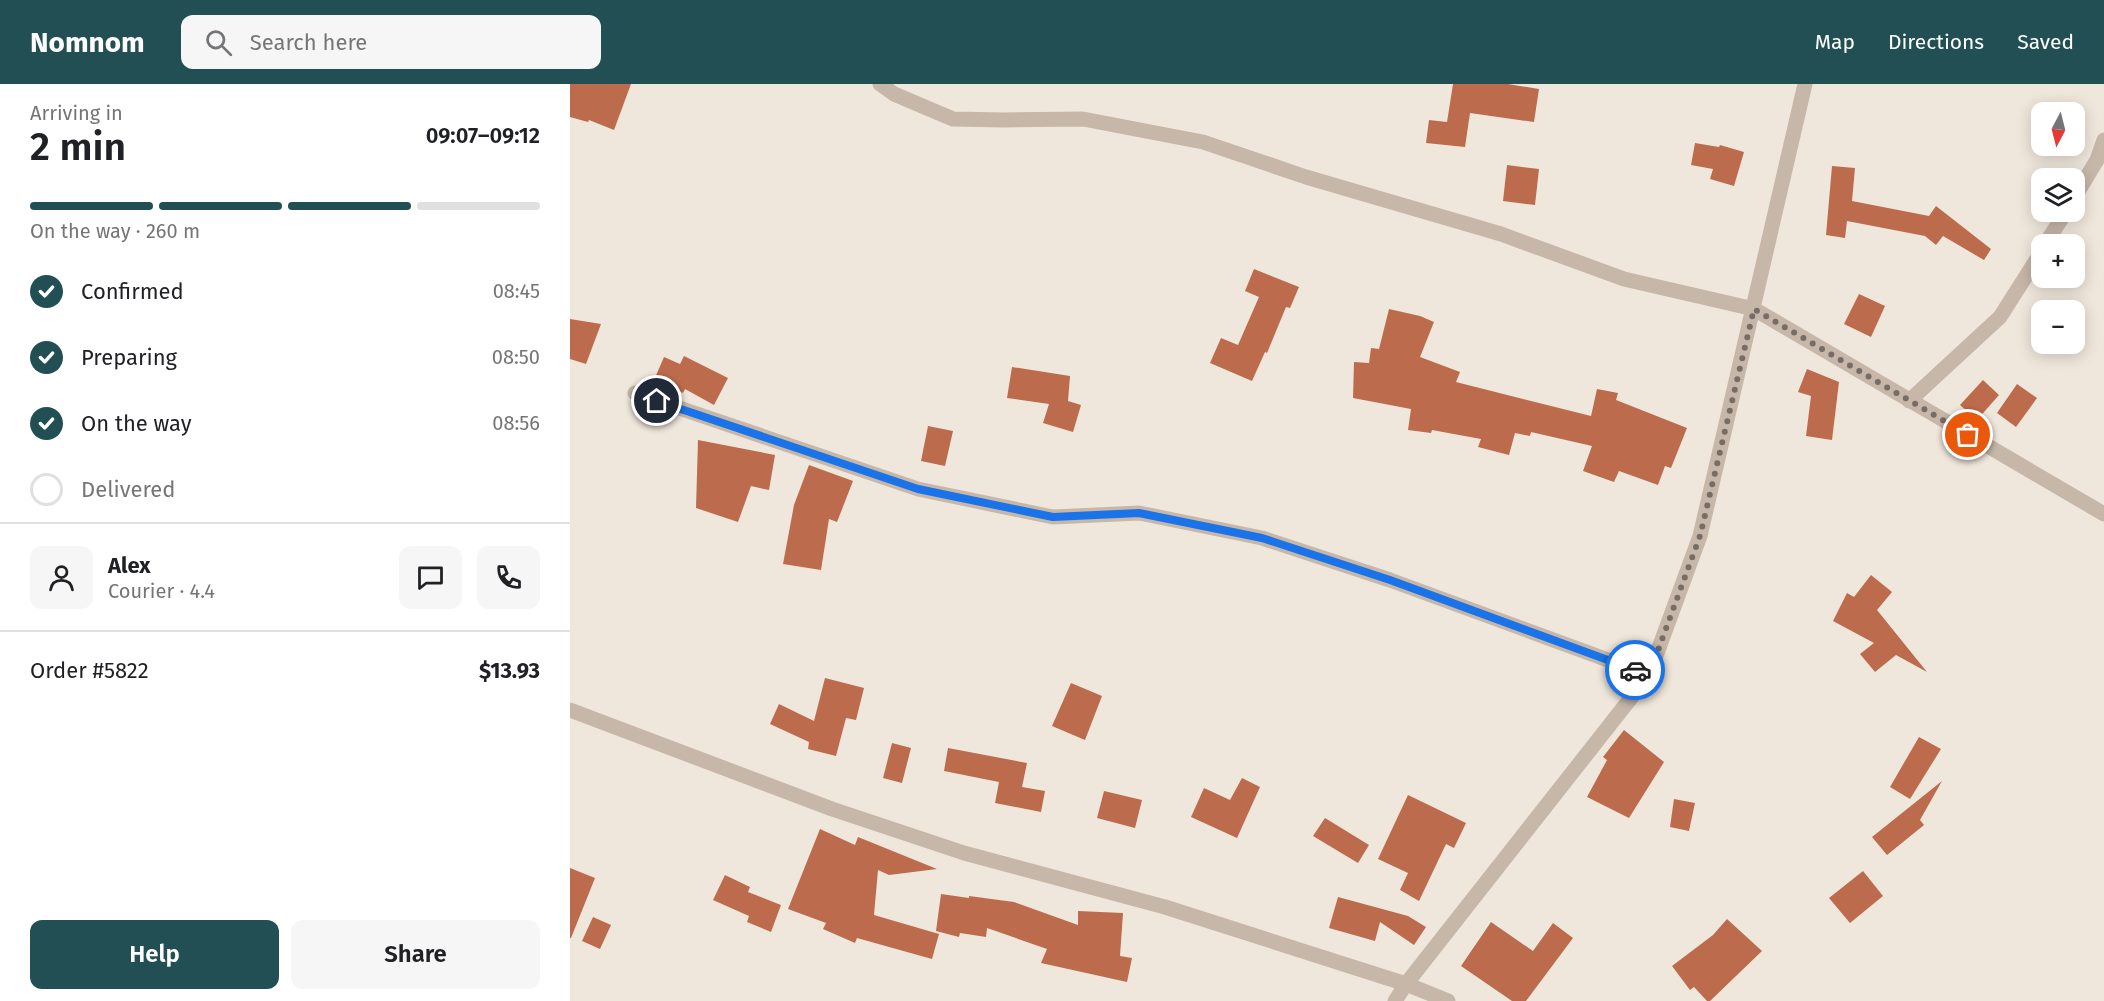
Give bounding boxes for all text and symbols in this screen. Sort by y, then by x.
search box [181,15,601,69]
text: Nomnom [30,26,145,59]
icon: search [202,26,235,59]
text: Search here [250,29,367,56]
text: Map [1815,29,1855,55]
text: Directions [1888,29,1984,55]
text: Saved [2017,29,2074,55]
text: Arriving in [30,101,123,125]
north arrow [2031,102,2085,156]
map controls [2031,102,2085,354]
text: 09:07–09:12 [426,122,540,149]
text: 2 min [30,124,126,170]
button: layers [2031,168,2085,222]
text: On the way · 260 m [30,219,200,243]
button: + [2031,234,2085,288]
icon: check [30,275,63,308]
text: Confirmed [81,278,184,305]
text: 08:45 [493,279,540,303]
button: − [2031,300,2085,354]
icon: check [30,341,63,374]
text: Preparing [81,344,177,371]
text: 08:50 [492,345,540,369]
pin [631,375,682,426]
icon: home [640,384,673,417]
icon: check [30,407,63,440]
pin [1942,409,1993,460]
text: On the way [81,410,192,437]
text: 08:56 [492,411,540,435]
icon: bag [1951,418,1984,451]
text: Delivered [81,476,176,503]
button: person [30,546,93,609]
button: chat [399,546,462,609]
button: phone [477,546,540,609]
text: Alex [108,552,151,579]
text: Courier · 4.4 [108,579,215,603]
courier [1605,640,1665,700]
icon: car [1619,654,1652,687]
text: Order #5822 [30,657,149,684]
text: $13.93 [479,657,540,684]
button: Help [30,920,279,989]
button: Share [291,920,540,989]

